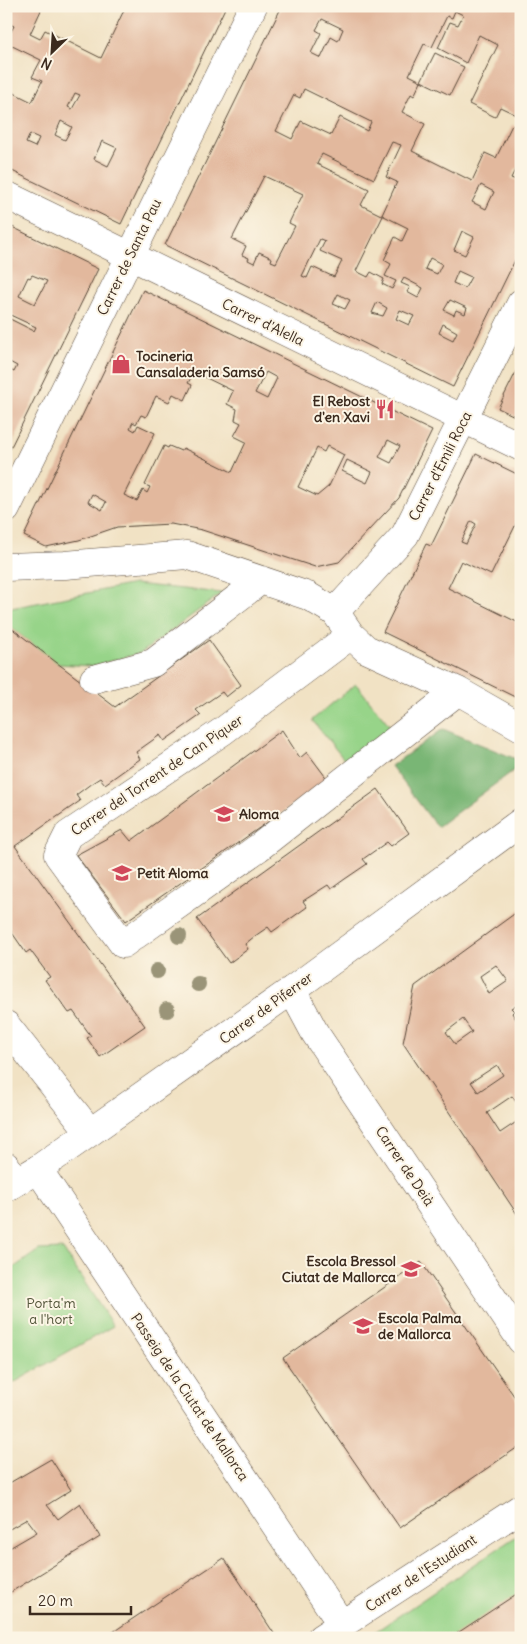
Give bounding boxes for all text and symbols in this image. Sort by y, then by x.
north arrow [28,28,78,78]
text: N [38,54,55,74]
street label: Carrer de Santa Pau [93,196,165,318]
street label: Carrer d'Alella [219,294,307,350]
place label: Tocineria Cansaladeria Samsó [136,347,265,381]
shop icon: Tocineria Cansaladeria Samsó [110,353,132,375]
place label: El Rebost d'en Xavi [312,392,370,426]
restaurant icon: El Rebost d'en Xavi [374,398,396,420]
street label: Carrer d'Emili Roca [405,408,475,524]
street label: Carrer del Torrent de Can Piquer [67,710,247,839]
school or university icon: Aloma [213,803,235,825]
place label: Aloma [239,805,279,823]
school or university icon: Petit Aloma [111,862,133,884]
place label: Petit Aloma [137,864,209,882]
street label: Carrer de Piferrer [216,968,317,1048]
street label: Carrer de Deià [372,1123,438,1209]
place label: Escola Bressol Ciutat de Mallorca [282,1252,396,1286]
school or university icon: Escola Bressol Ciutat de Mallorca [400,1258,422,1280]
park label: Porta'm a l'hort [26,1294,76,1328]
place label: Escola Palma de Mallorca [378,1309,461,1343]
street label: Passeig de la Ciutat de Mallorca [127,1310,253,1484]
school or university icon: Escola Palma de Mallorca [352,1315,374,1337]
street label: Carrer de l'Estudiant [362,1530,480,1616]
scale bar [30,1584,131,1616]
text: 20 m [38,1591,73,1610]

